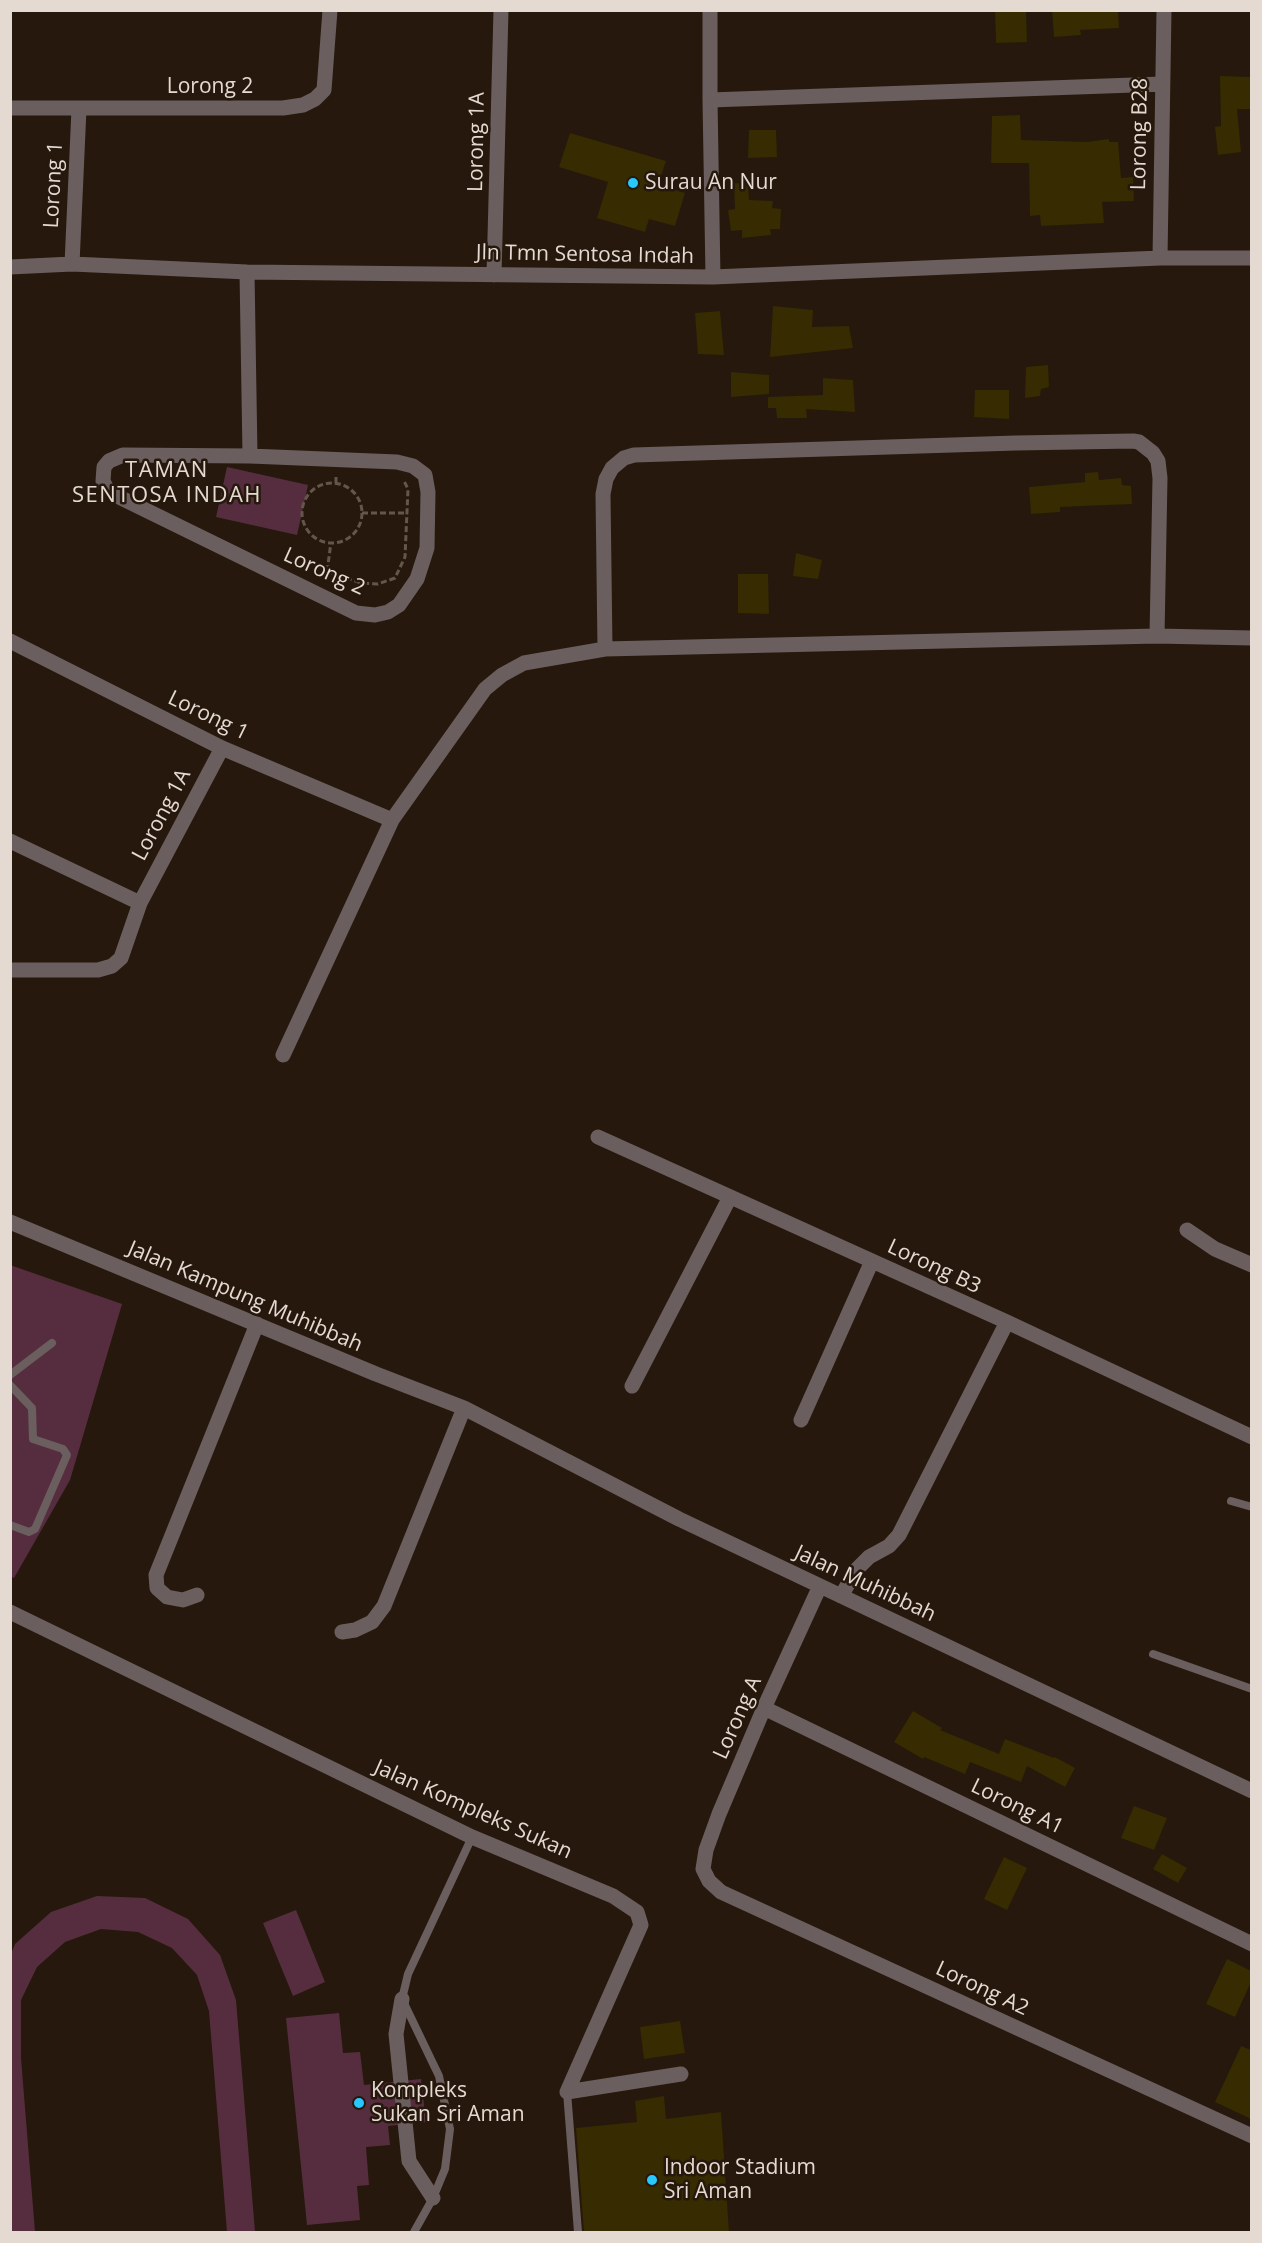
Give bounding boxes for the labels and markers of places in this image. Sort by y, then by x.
place label: Surau An Nur [645,170,777,196]
marker: Surau An Nur [626,176,640,190]
place label: Kompleks Sukan Sri Aman [371,2078,525,2128]
marker: Kompleks Sukan Sri Aman [352,2096,366,2110]
place label: Indoor Stadium Sri Aman [664,2155,816,2205]
marker: Indoor Stadium Sri Aman [645,2173,659,2187]

